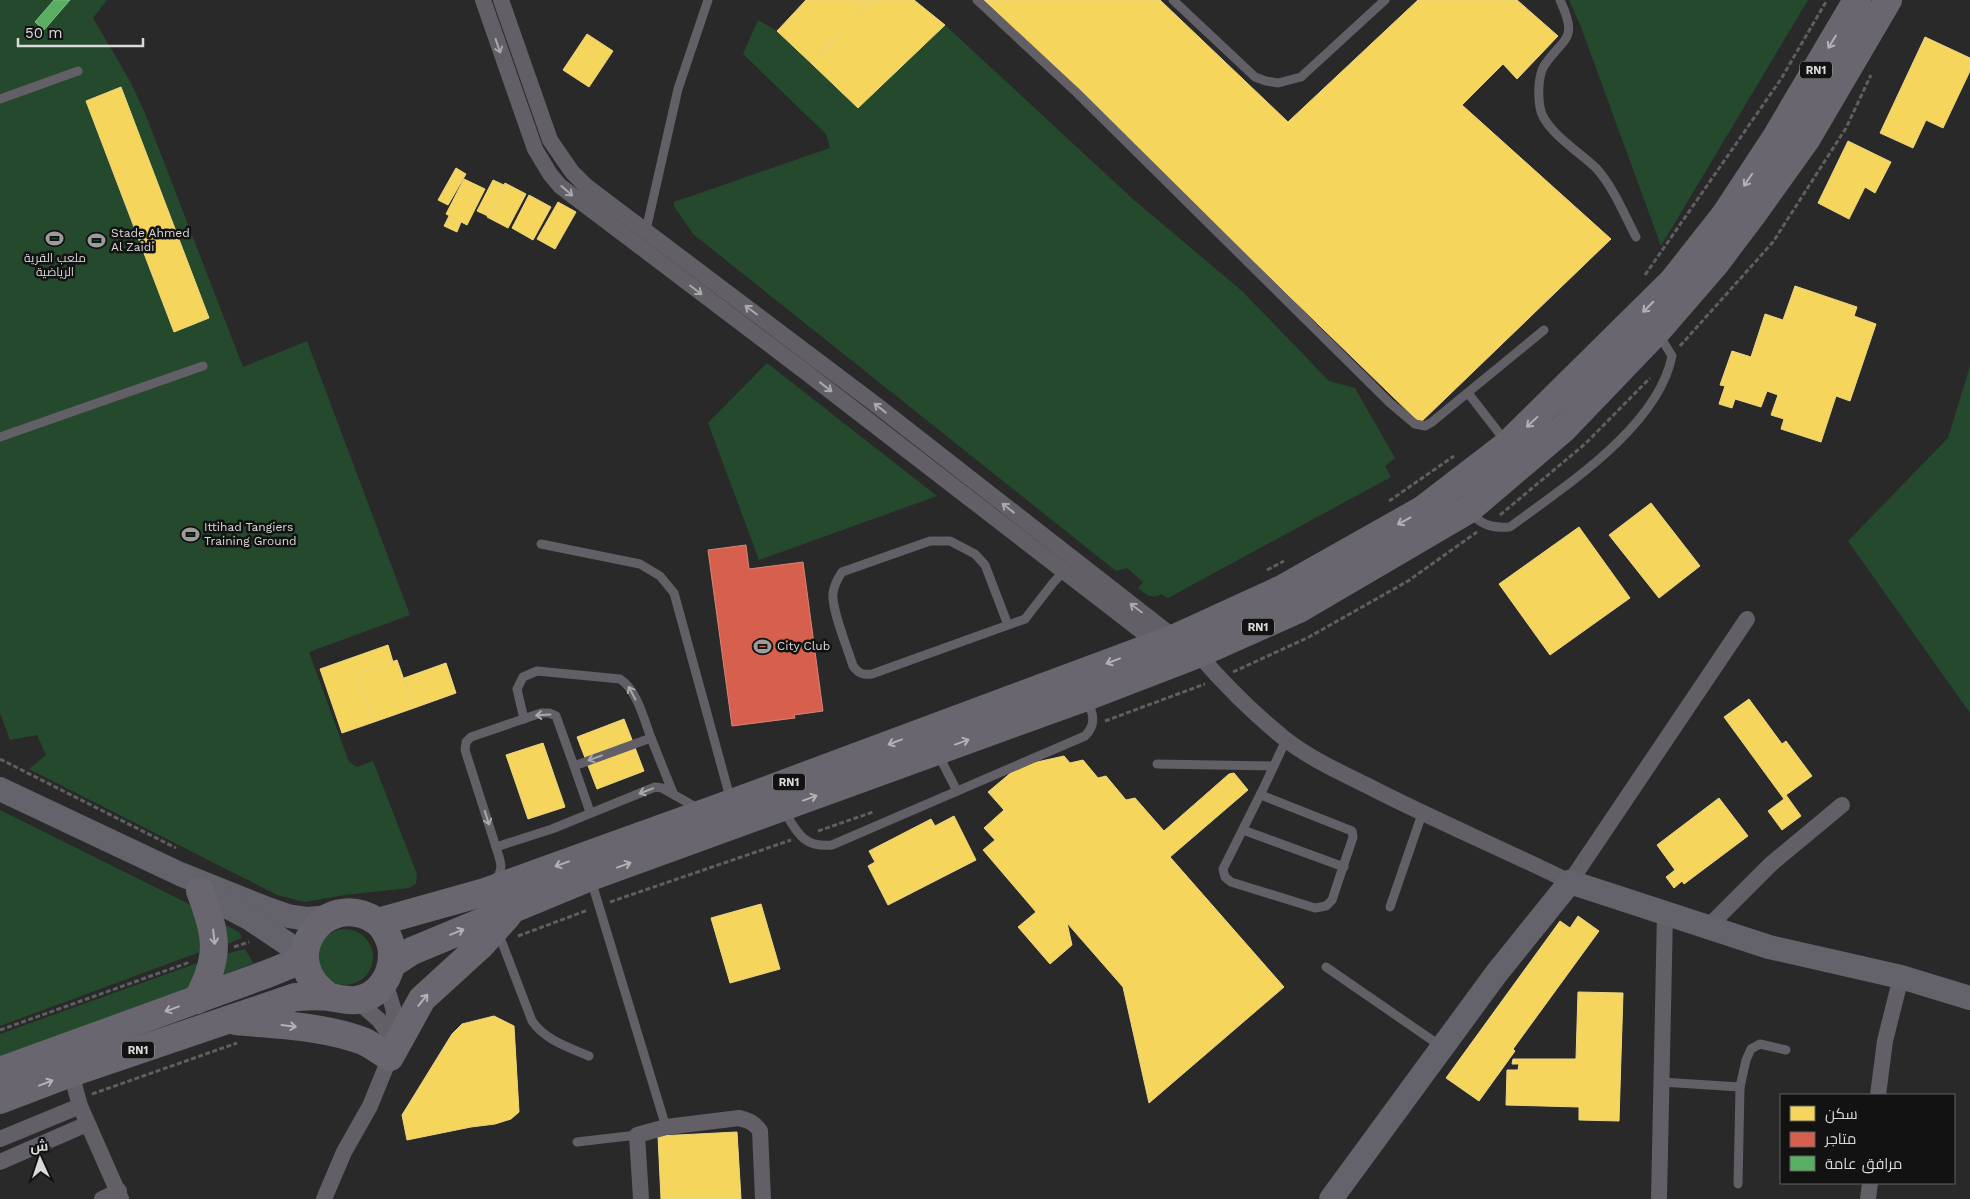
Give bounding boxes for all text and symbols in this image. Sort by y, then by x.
scale bar [18,15,142,47]
text: 50 m [25,24,62,42]
one-way arrow [1827,34,1837,49]
one-way arrow [494,38,504,54]
road number: RN1 [1800,62,1832,78]
one-way arrow [1743,173,1753,187]
one-way arrow [560,186,573,197]
place label: Stade Ahmed Al Zaidi [111,226,190,254]
sports icon: ملعب القرية الرياضية [45,229,65,249]
sports icon: Stade Ahmed Al Zaidi [87,230,107,250]
place label: ملعب القرية الرياضية [24,251,86,279]
one-way arrow [689,284,702,295]
one-way arrow [1641,301,1654,313]
one-way arrow [745,304,758,315]
one-way arrow [819,382,832,393]
one-way arrow [873,403,887,413]
one-way arrow [1526,416,1539,428]
one-way arrow [1002,503,1015,514]
one-way arrow [1397,516,1411,526]
place label: Ittihad Tangiers Training Ground [204,520,297,548]
sports icon: Ittihad Tangiers Training Ground [180,524,200,544]
one-way arrow [1130,602,1143,613]
road number: RN1 [1242,618,1274,636]
sports icon: City Club [753,636,773,656]
place label: City Club [777,639,830,653]
one-way arrow [1106,657,1121,666]
one-way arrow [627,686,637,701]
one-way arrow [536,710,552,719]
one-way arrow [954,737,969,746]
one-way arrow [888,738,903,747]
one-way arrow [588,754,603,763]
road number: RN1 [773,774,805,790]
one-way arrow [639,787,654,796]
one-way arrow [802,793,817,802]
one-way arrow [482,810,492,826]
one-way arrow [554,860,570,869]
one-way arrow [616,860,631,869]
one-way arrow [449,927,464,937]
one-way arrow [209,929,219,945]
one-way arrow [417,994,428,1007]
one-way arrow [165,1005,180,1014]
one-way arrow [281,1021,297,1031]
road number: RN1 [122,1042,154,1058]
one-way arrow [37,1078,53,1087]
legend [1780,1094,1955,1184]
text: سكن [1825,1105,1858,1124]
text: متاجر [1824,1130,1856,1148]
north arrow [15,1134,65,1184]
text: ش [30,1138,49,1155]
text: مرافق عامة [1825,1155,1902,1174]

